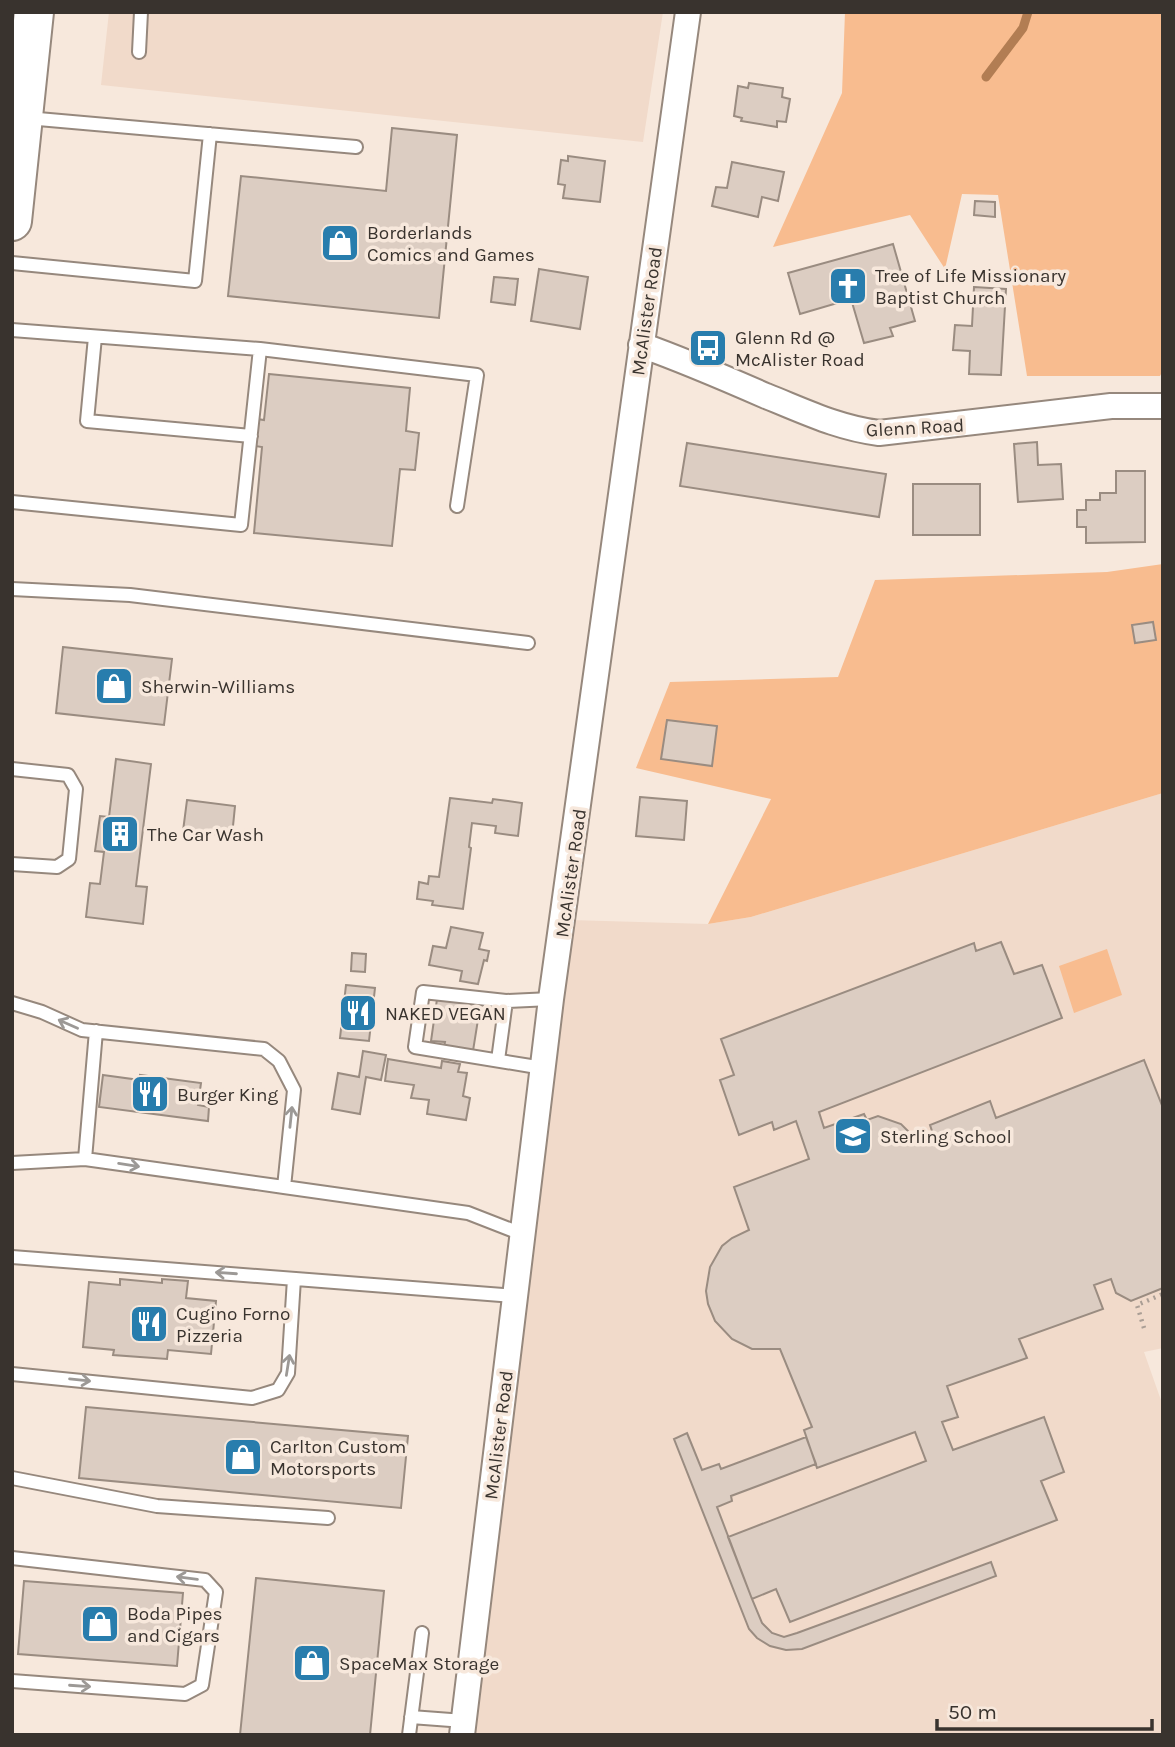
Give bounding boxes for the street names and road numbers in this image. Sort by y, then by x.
street label: McAlister Road [627,245,667,377]
street label: Glenn Road [865,414,965,442]
street label: McAlister Road [551,807,591,939]
street label: McAlister Road [480,1369,518,1501]

